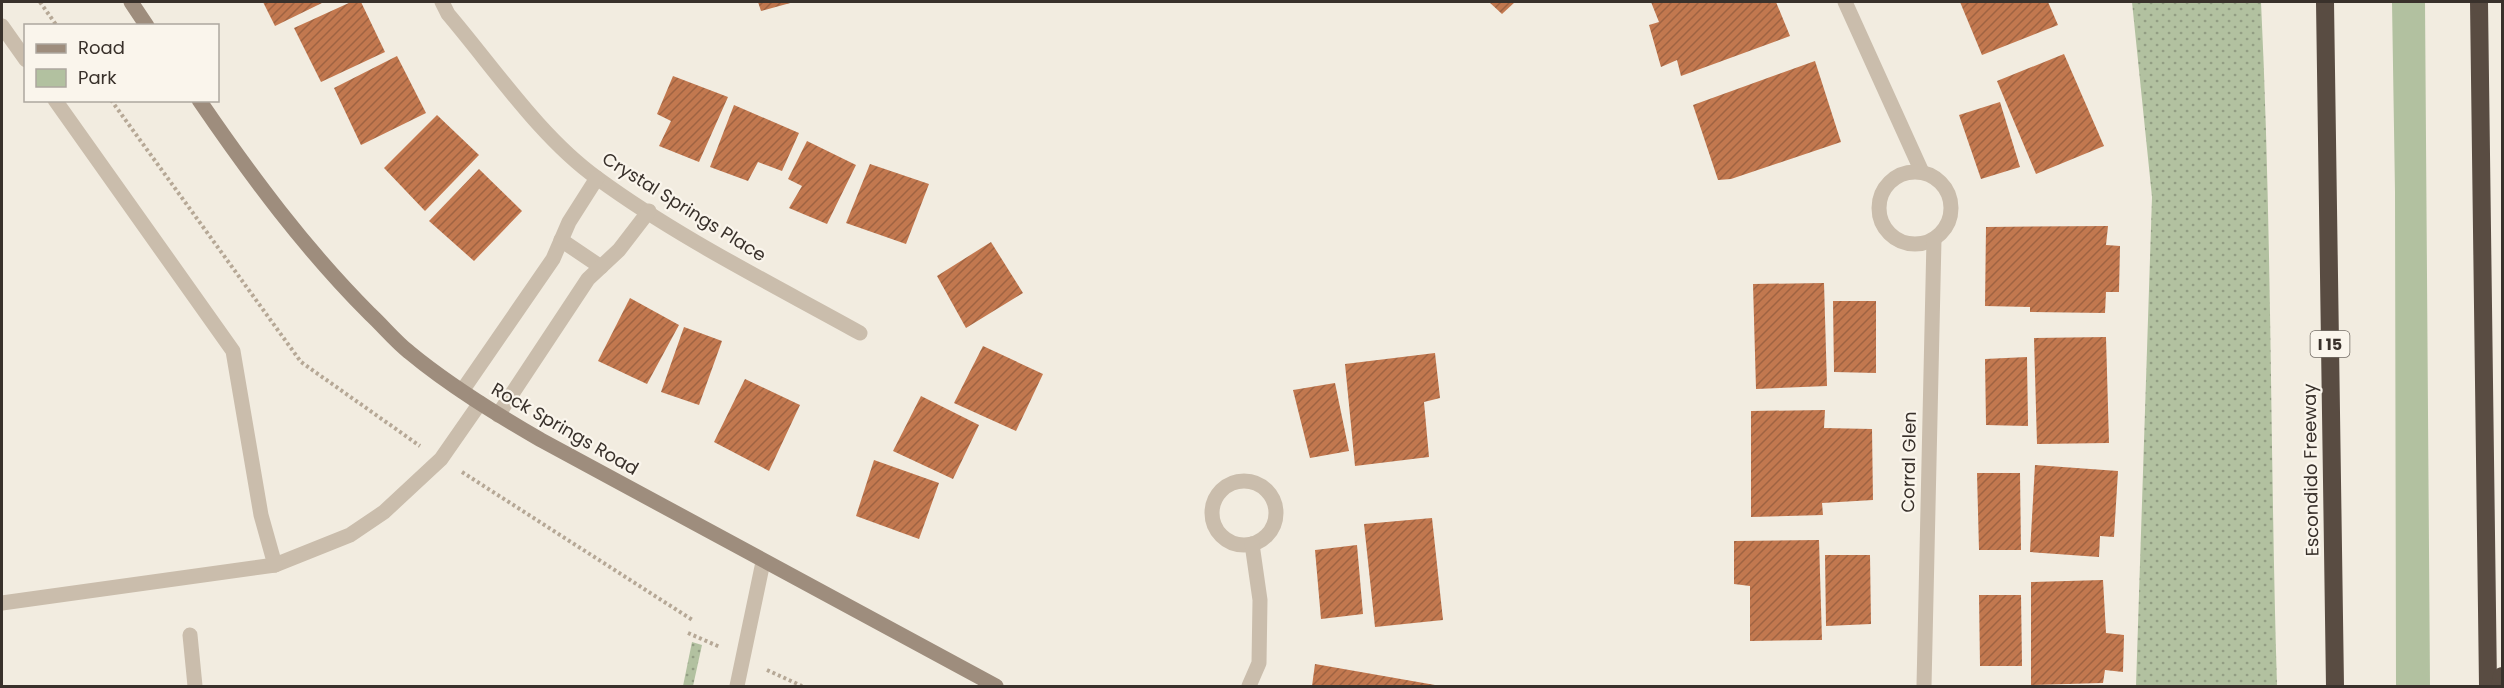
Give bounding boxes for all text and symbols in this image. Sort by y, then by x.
legend [24,24,219,102]
text: Road [78,35,125,60]
text: Park [78,65,117,90]
street label: Crystal Springs Place [598,146,771,267]
road number: I 15 [2310,331,2350,357]
street label: Rock Springs Road [487,376,643,481]
street label: Escondido Freeway [2296,383,2325,557]
street label: Corral Glen [1895,411,1922,513]

